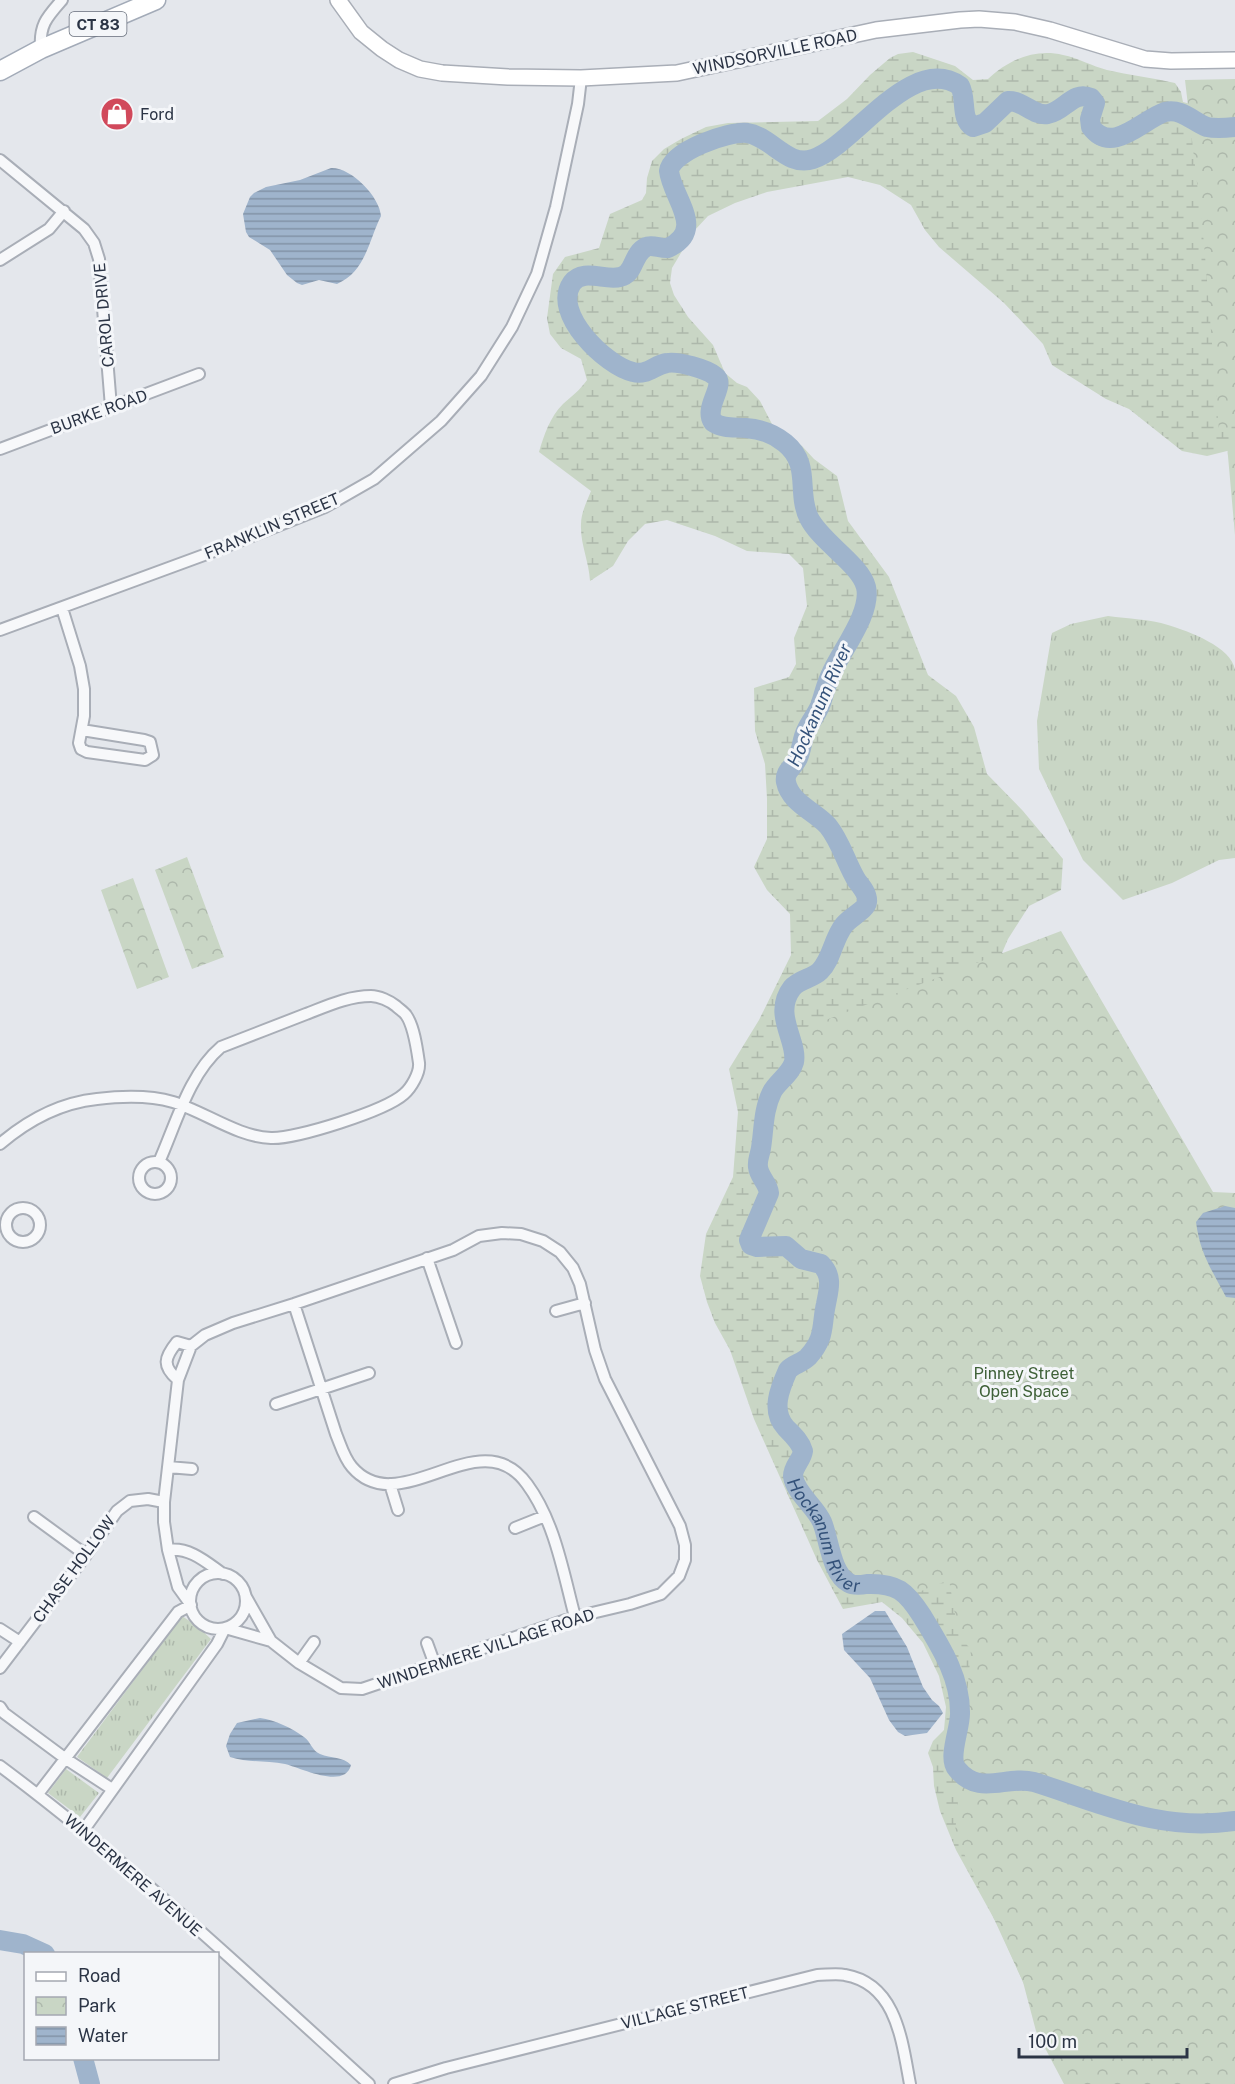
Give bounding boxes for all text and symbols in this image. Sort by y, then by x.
road number: CT 83 [70,12,126,36]
street label: WINDSORVILLE ROAD [691,25,859,79]
shop icon: Ford [99,96,135,132]
place label: Ford [140,105,174,124]
street label: CAROL DRIVE [90,262,118,368]
street label: BURKE ROAD [48,386,150,438]
street label: FRANKLIN STREET [202,489,343,563]
water label: Hockanum River [783,640,856,770]
park label: Pinney Street Open Space [974,1364,1074,1401]
water label: Hockanum River [783,1474,861,1596]
street label: CHASE HOLLOW [29,1512,119,1626]
street label: WINDERMERE VILLAGE ROAD [375,1605,597,1693]
street label: WINDERMERE AVENUE [60,1810,206,1940]
legend [24,1952,219,2060]
text: Road [78,1965,121,1986]
street label: VILLAGE STREET [619,1983,751,2033]
text: Park [78,1995,116,2016]
scale bar [1019,2021,1187,2059]
text: Water [78,2025,128,2046]
text: 100 m [1028,2031,1077,2052]

